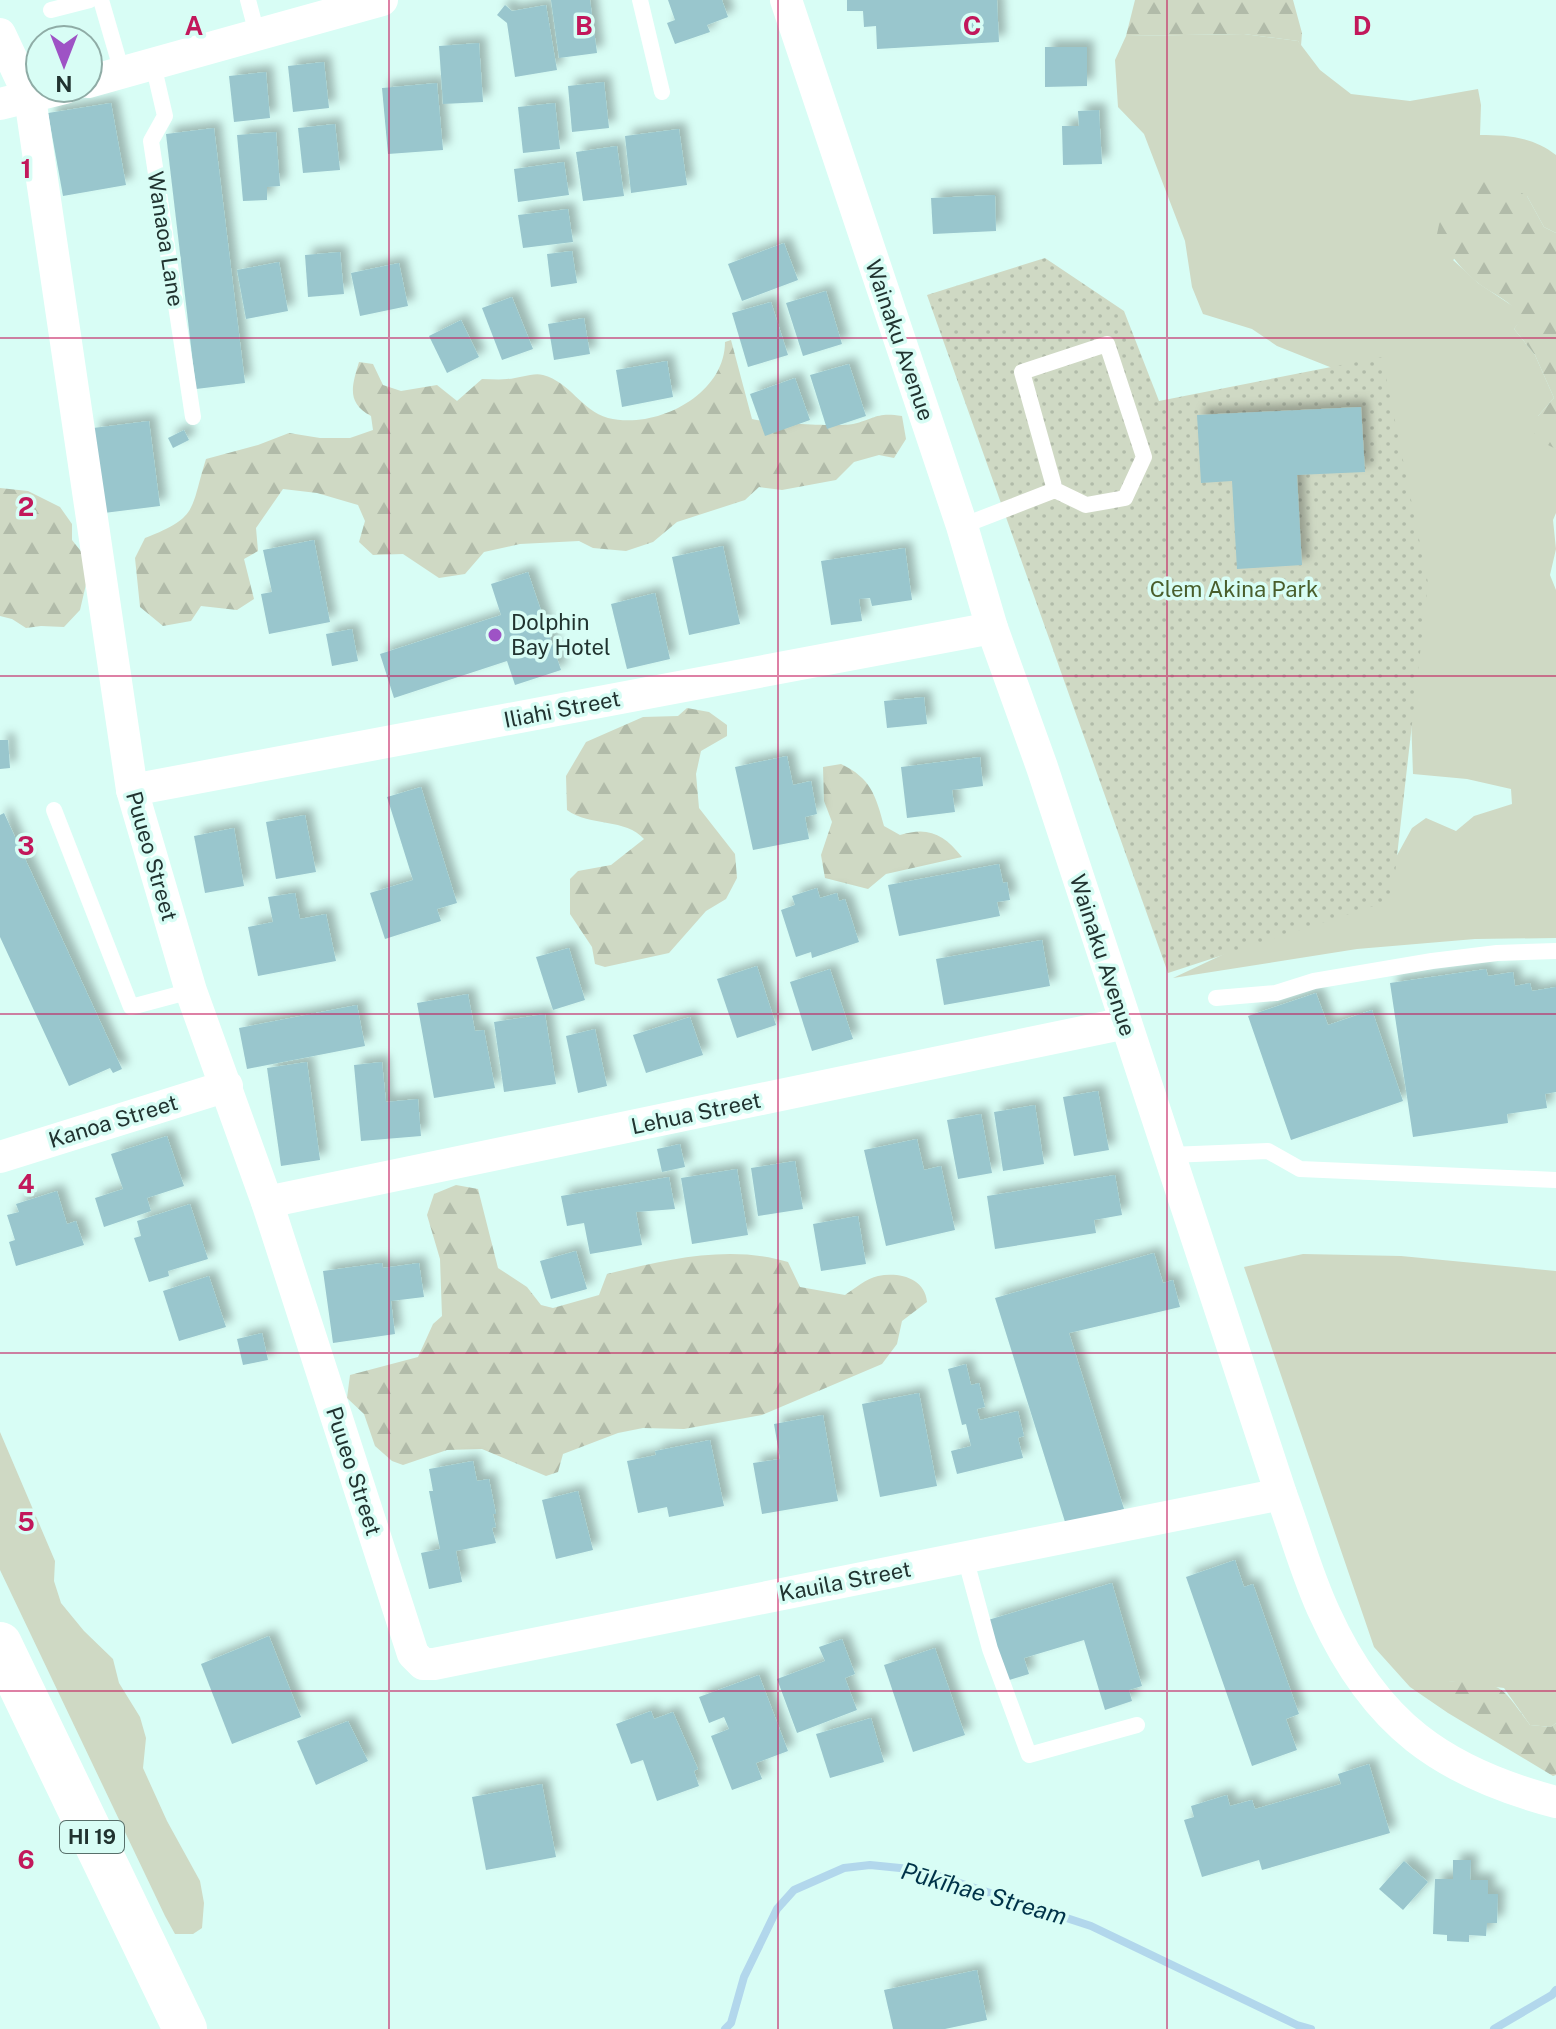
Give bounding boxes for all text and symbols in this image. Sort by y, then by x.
text: A [185,10,204,41]
text: B [575,10,593,41]
text: C [963,10,981,41]
text: D [1353,10,1371,41]
north arrow [24,24,104,104]
text: N [55,71,73,97]
text: 1 [20,153,32,184]
street label: Wanaoa Lane [142,170,190,308]
street label: Wainaku Avenue [860,256,940,424]
text: 2 [18,491,34,522]
park label: Clem Akina Park [1150,576,1318,602]
place label: Dolphin Bay Hotel [511,609,611,660]
marker: Dolphin Bay Hotel [486,626,504,644]
street label: Iliahi Street [502,685,622,733]
street label: Puueo Street [121,788,183,924]
text: 3 [17,830,35,861]
street label: Wainaku Avenue [1065,871,1141,1039]
street label: Lehua Street [629,1087,763,1139]
street label: Kanoa Street [45,1089,181,1153]
text: 4 [17,1168,35,1199]
street label: Puueo Street [321,1403,387,1539]
text: 5 [17,1506,35,1537]
street label: Kauila Street [777,1555,913,1607]
road number: HI 19 [60,1821,124,1853]
text: 6 [17,1844,35,1875]
water label: Pūkīhae Stream [898,1856,1070,1930]

